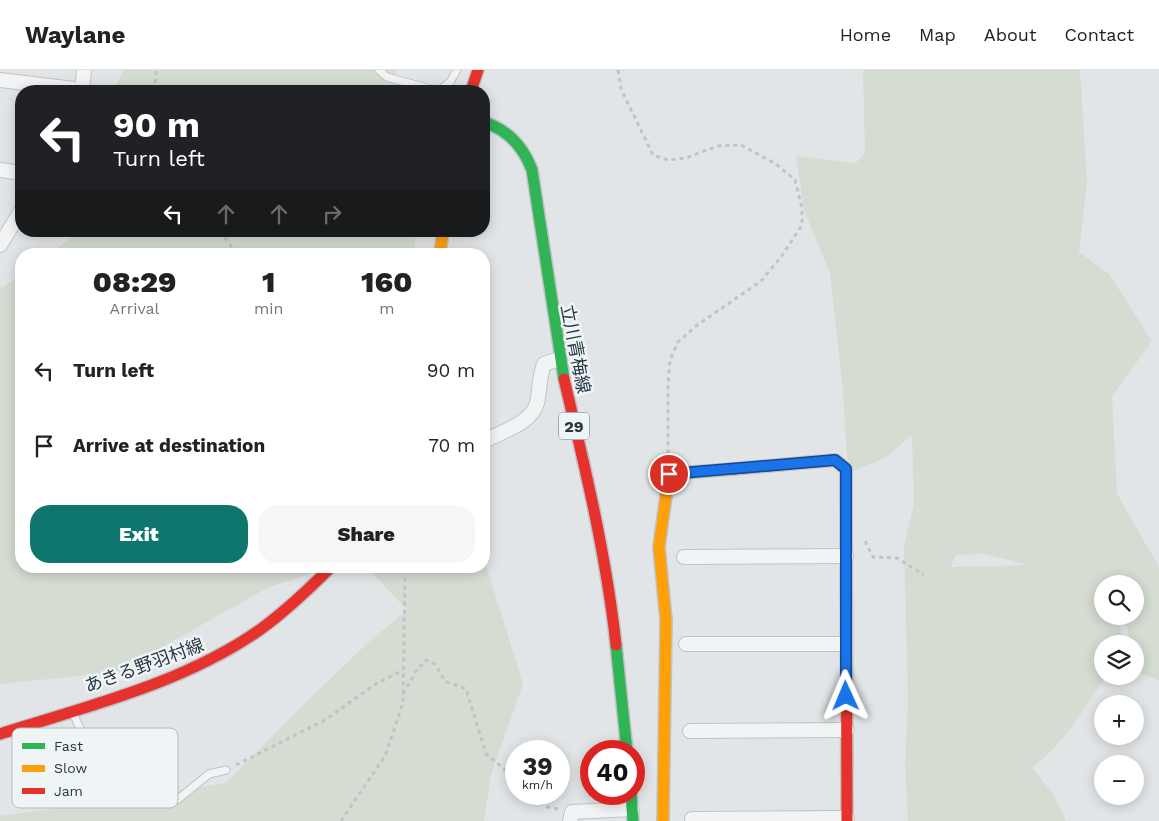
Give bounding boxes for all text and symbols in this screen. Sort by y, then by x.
text: Waylane [25,21,125,49]
text: Home [840,24,891,45]
text: Map [919,24,956,45]
text: About [984,24,1036,45]
text: Contact [1064,24,1134,45]
text: 90 m [113,104,200,146]
icon: left [30,105,95,170]
text: Turn left [113,146,205,171]
icon: left [159,200,187,228]
icon: ahead [212,200,240,228]
icon: ahead [265,200,293,228]
icon: right [318,200,346,228]
text: 08:29 [93,264,177,299]
text: 1 [262,264,276,299]
text: 160 [361,264,413,299]
text: Arrival [110,299,160,318]
text: min [254,299,284,318]
text: m [379,299,394,318]
street label: 立川青梅線 [557,303,595,395]
icon: left [30,357,58,385]
text: Turn left [73,359,154,382]
text: 90 m [427,359,475,382]
road number: 29 [559,412,589,440]
icon: arrive [30,432,58,460]
text: Arrive at destination [73,434,265,457]
text: 70 m [428,434,475,457]
pin [648,453,690,495]
icon: arrive [655,460,683,488]
button: Exit [30,505,248,563]
button: Share [258,505,475,563]
map controls [1094,575,1144,805]
button: search [1094,575,1144,625]
street label: あきる野羽村線 [81,634,207,696]
button: layers [1094,635,1144,685]
position arrow [819,669,871,721]
button: + [1094,695,1144,745]
legend [12,728,178,808]
text: Fast [54,738,83,754]
speed limit sign: 40 [580,740,645,805]
text: 39 [522,752,553,781]
button: − [1094,755,1144,805]
text: Slow [54,760,87,776]
text: km/h [522,778,553,792]
text: Jam [54,783,83,799]

